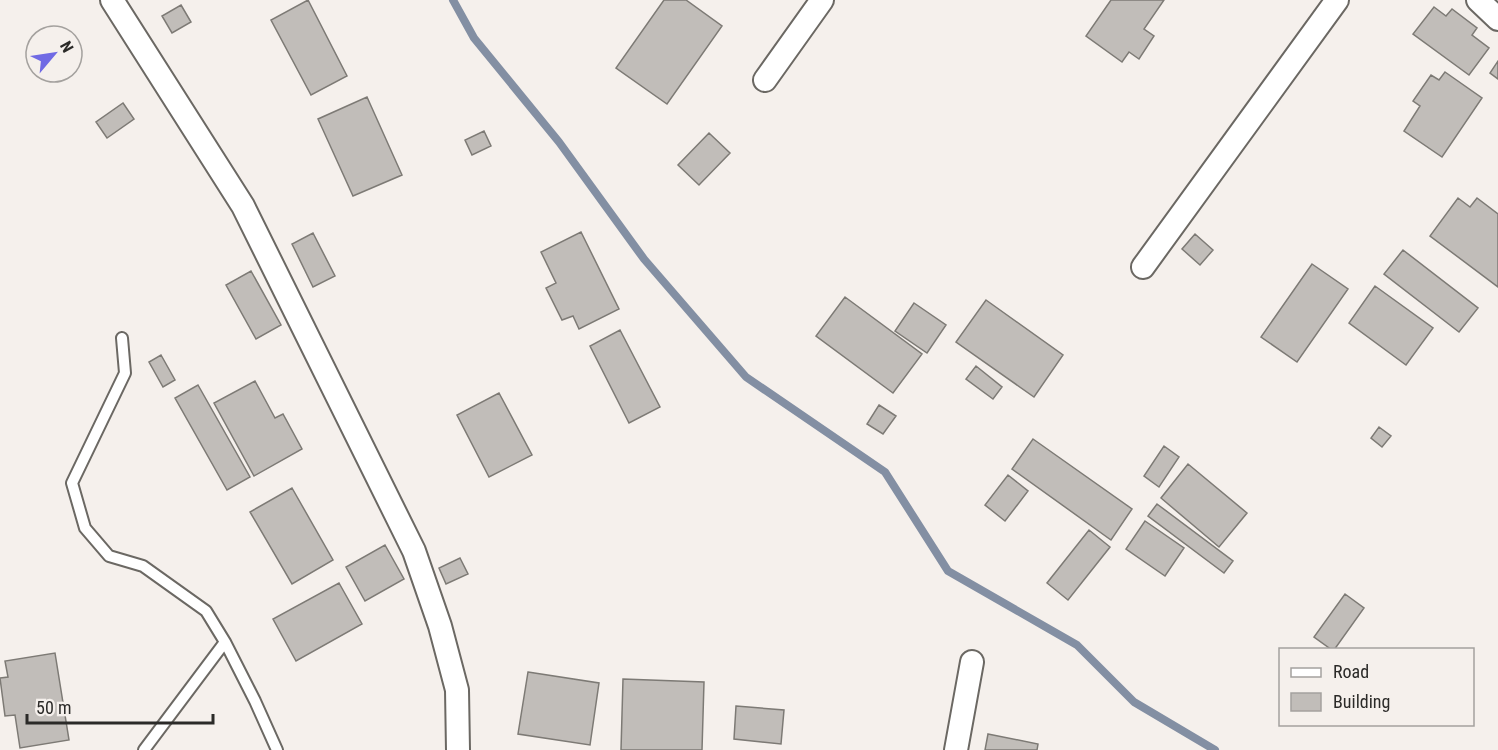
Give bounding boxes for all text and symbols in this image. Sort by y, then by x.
north arrow [24,24,84,84]
text: N [56,38,77,56]
legend [1279,648,1474,726]
text: Road [1333,661,1369,682]
scale bar [27,687,213,725]
text: Building [1333,691,1390,712]
text: 50 m [36,697,71,718]

